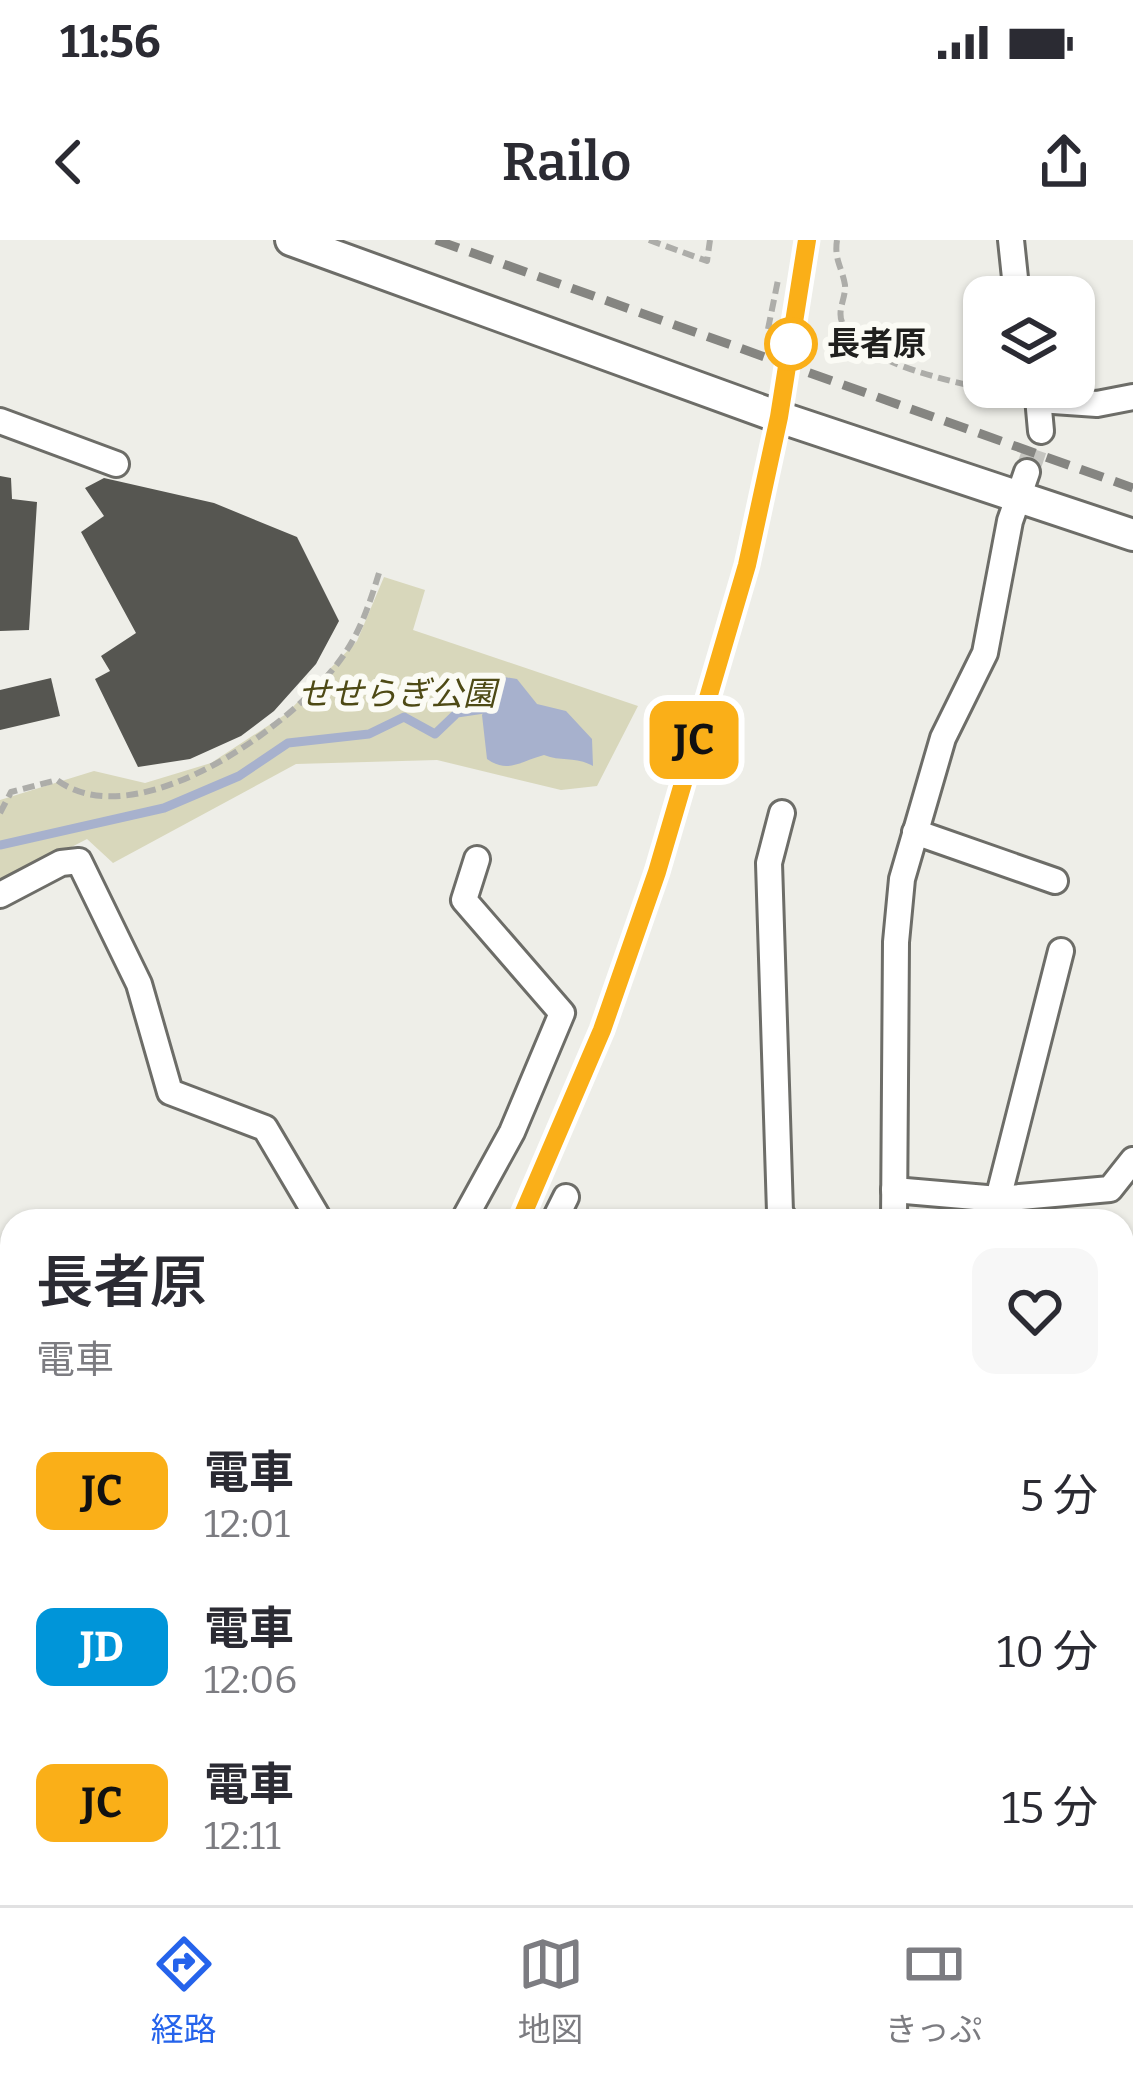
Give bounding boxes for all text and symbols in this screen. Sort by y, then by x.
text: 11:56 [60,15,161,69]
icon: back [36,129,102,195]
icon: share [1031,129,1097,195]
text: Railo [502,130,631,194]
map controls [963,276,1095,408]
button: layers [963,276,1095,408]
marker: 長者原 [766,319,816,369]
place label: 長者原 [827,324,926,364]
park label: せせらぎ公園 [298,674,500,714]
line badge: JC [640,701,748,779]
text: JC [674,715,714,765]
button: heart [972,1248,1098,1374]
text: 長者原 [36,1249,207,1317]
text: 電車 [36,1337,114,1383]
text: 電車 [204,1446,294,1500]
text: JC [82,1466,122,1516]
text: 5 分 [1020,1469,1098,1523]
text: 12:01 [204,1501,290,1547]
text: 電車 [204,1602,294,1656]
text: JD [80,1622,124,1672]
text: 10 分 [997,1625,1098,1679]
text: 12:06 [204,1657,297,1703]
text: 電車 [204,1758,294,1812]
text: JC [82,1778,122,1828]
text: 15 分 [1002,1781,1098,1835]
text: 12:11 [204,1813,281,1859]
tab: 経路 [151,1931,217,2051]
tab: 地図 [518,1931,584,2051]
tab: きっぷ [885,1931,982,2051]

